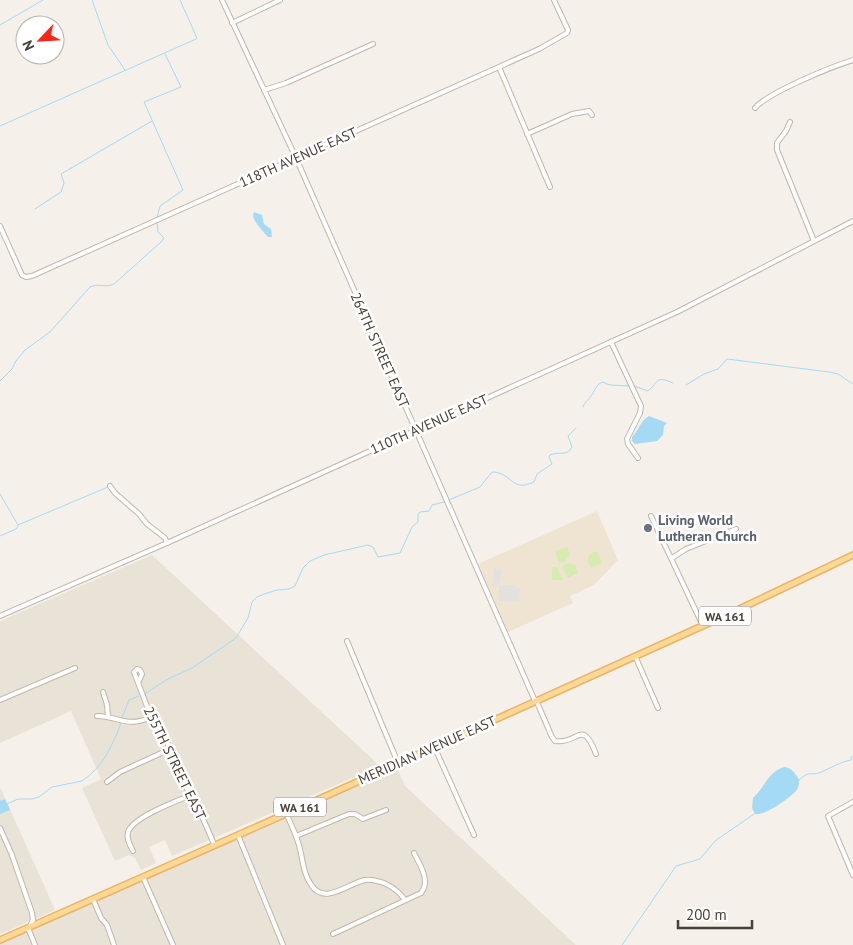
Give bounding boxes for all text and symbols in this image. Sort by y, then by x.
north arrow [15,15,65,65]
text: N [18,38,38,53]
street label: 118TH AVENUE EAST [236,123,360,191]
street label: 264TH STREET EAST [347,290,414,411]
street label: 110TH AVENUE EAST [367,390,491,458]
place label: Living World Lutheran Church [658,511,757,545]
marker: Living World Lutheran Church [642,522,654,534]
road number: WA 161 [699,606,751,626]
street label: 255TH STREET EAST [140,703,210,823]
street label: MERIDIAN AVENUE EAST [355,711,499,788]
road number: WA 161 [274,798,326,816]
scale bar [678,898,752,930]
text: 200 m [686,905,727,924]

